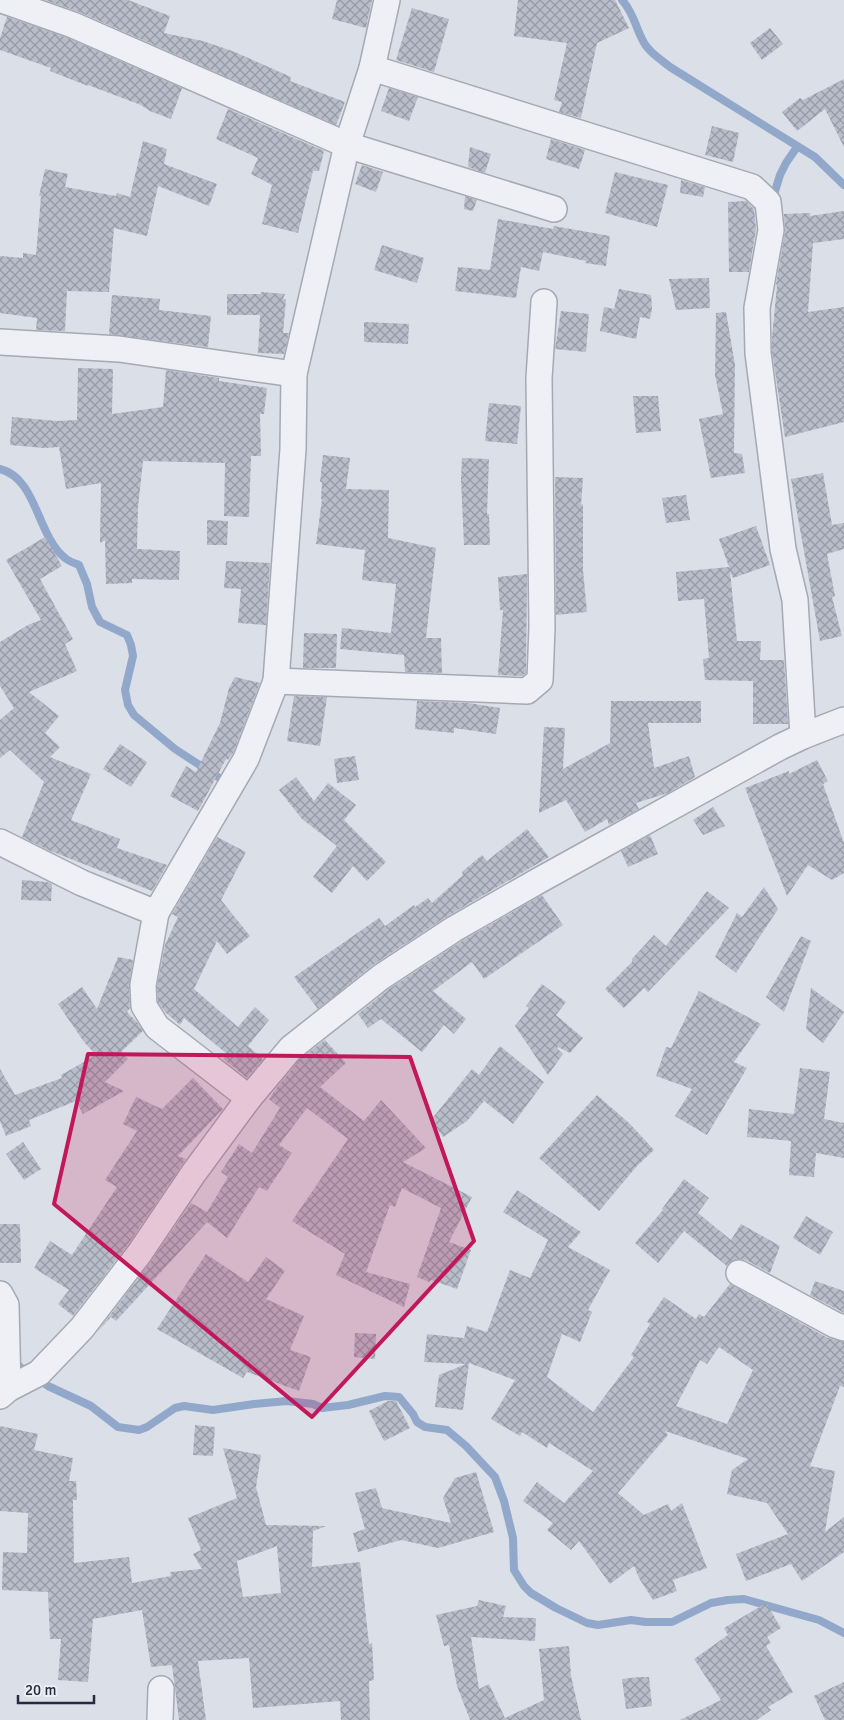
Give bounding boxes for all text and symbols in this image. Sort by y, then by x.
scale bar [18,1672,94,1704]
text: 20 m [25,1681,56,1699]

